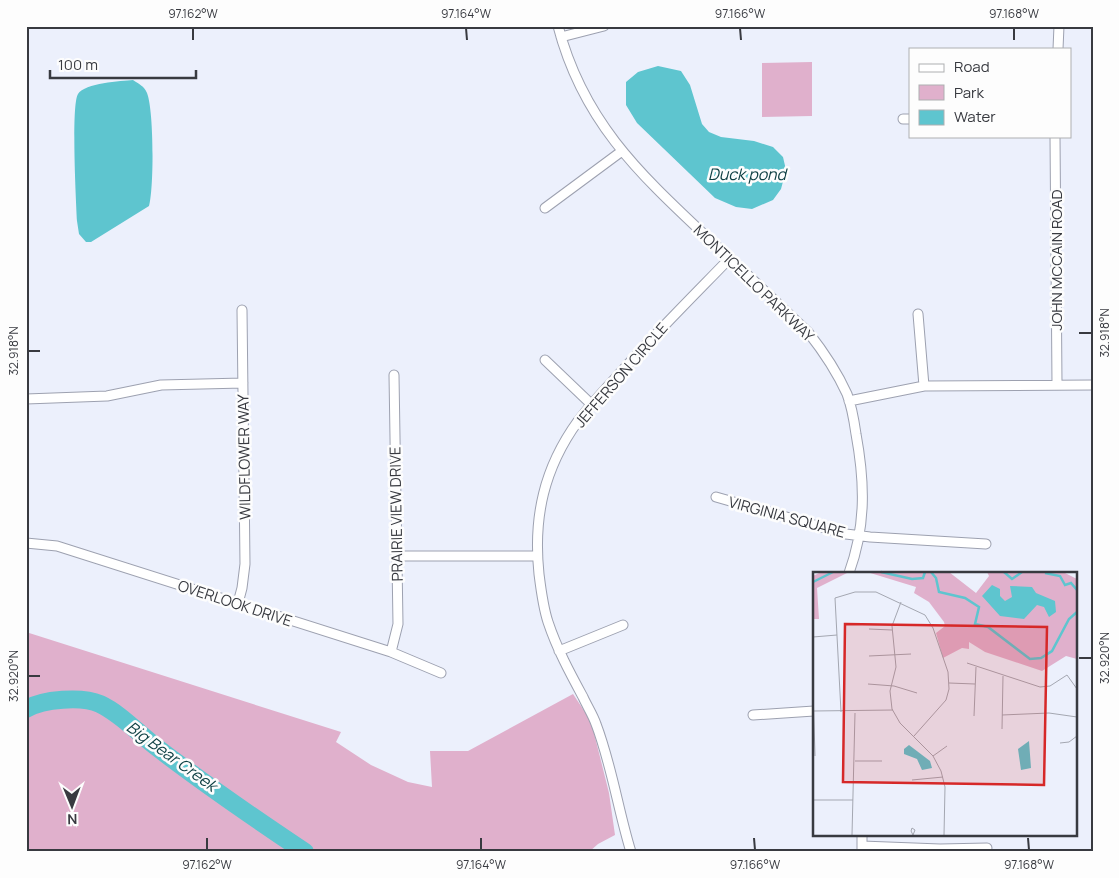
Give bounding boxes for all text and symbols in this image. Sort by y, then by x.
text: 97.162°W [168,5,219,22]
text: 97.164°W [441,5,492,22]
text: 97.166°W [715,5,766,22]
text: 97.168°W [989,5,1040,22]
scale bar [50,48,196,80]
legend [909,48,1072,138]
text: 100 m [58,54,98,75]
text: Road [954,56,990,77]
text: Park [954,82,984,103]
text: Water [954,106,996,127]
water label: Duck pond [708,163,789,185]
street label: JOHN MCCAIN ROAD [1046,190,1067,330]
street label: MONTICELLO PARKWAY [689,220,819,347]
text: 32.918°N [1096,308,1113,358]
street label: JEFFERSON CIRCLE [570,318,672,432]
text: 32.918°N [5,326,22,376]
street label: WILDFLOWER WAY [232,393,256,520]
street label: PRAIRIE VIEW DRIVE [384,446,408,582]
street label: VIRGINIA SQUARE [726,491,848,543]
inset map [813,572,1076,836]
street label: OVERLOOK DRIVE [175,575,295,631]
text: 32.920°N [1096,632,1113,684]
text: 32.920°N [5,650,22,702]
water label: Big Bear Creek [122,716,223,797]
north arrow [48,780,98,830]
text: N [67,810,77,829]
text: 97.162°W [182,856,233,873]
text: 97.164°W [456,856,507,873]
text: 97.166°W [730,856,781,873]
text: 97.168°W [1004,856,1055,873]

